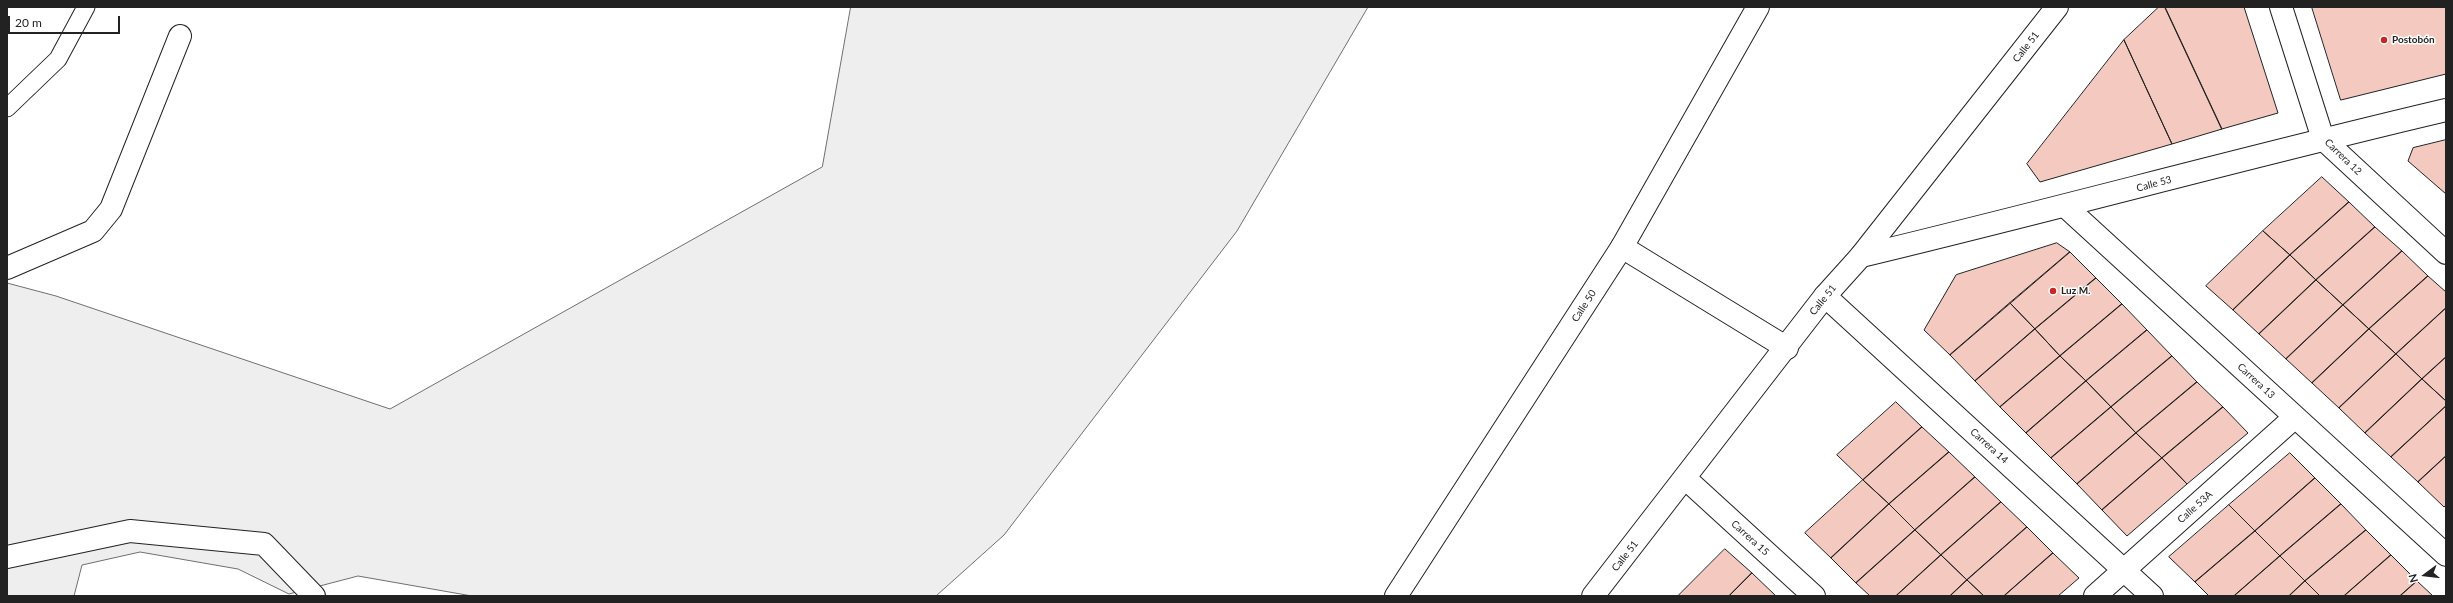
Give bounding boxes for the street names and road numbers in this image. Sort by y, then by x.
street label: Calle 51 [2010,29,2042,65]
street label: Carrera 12 [2322,136,2364,178]
street label: Calle 53 [2135,174,2173,194]
street label: Calle 51 [1807,282,1839,318]
street label: Calle 50 [1569,288,1599,324]
street label: Carrera 13 [2235,361,2277,401]
street label: Carrera 14 [1968,426,2010,466]
street label: Calle 53A [2175,488,2215,526]
street label: Carrera 15 [1729,518,1771,558]
street label: Calle 51 [1609,538,1641,574]

